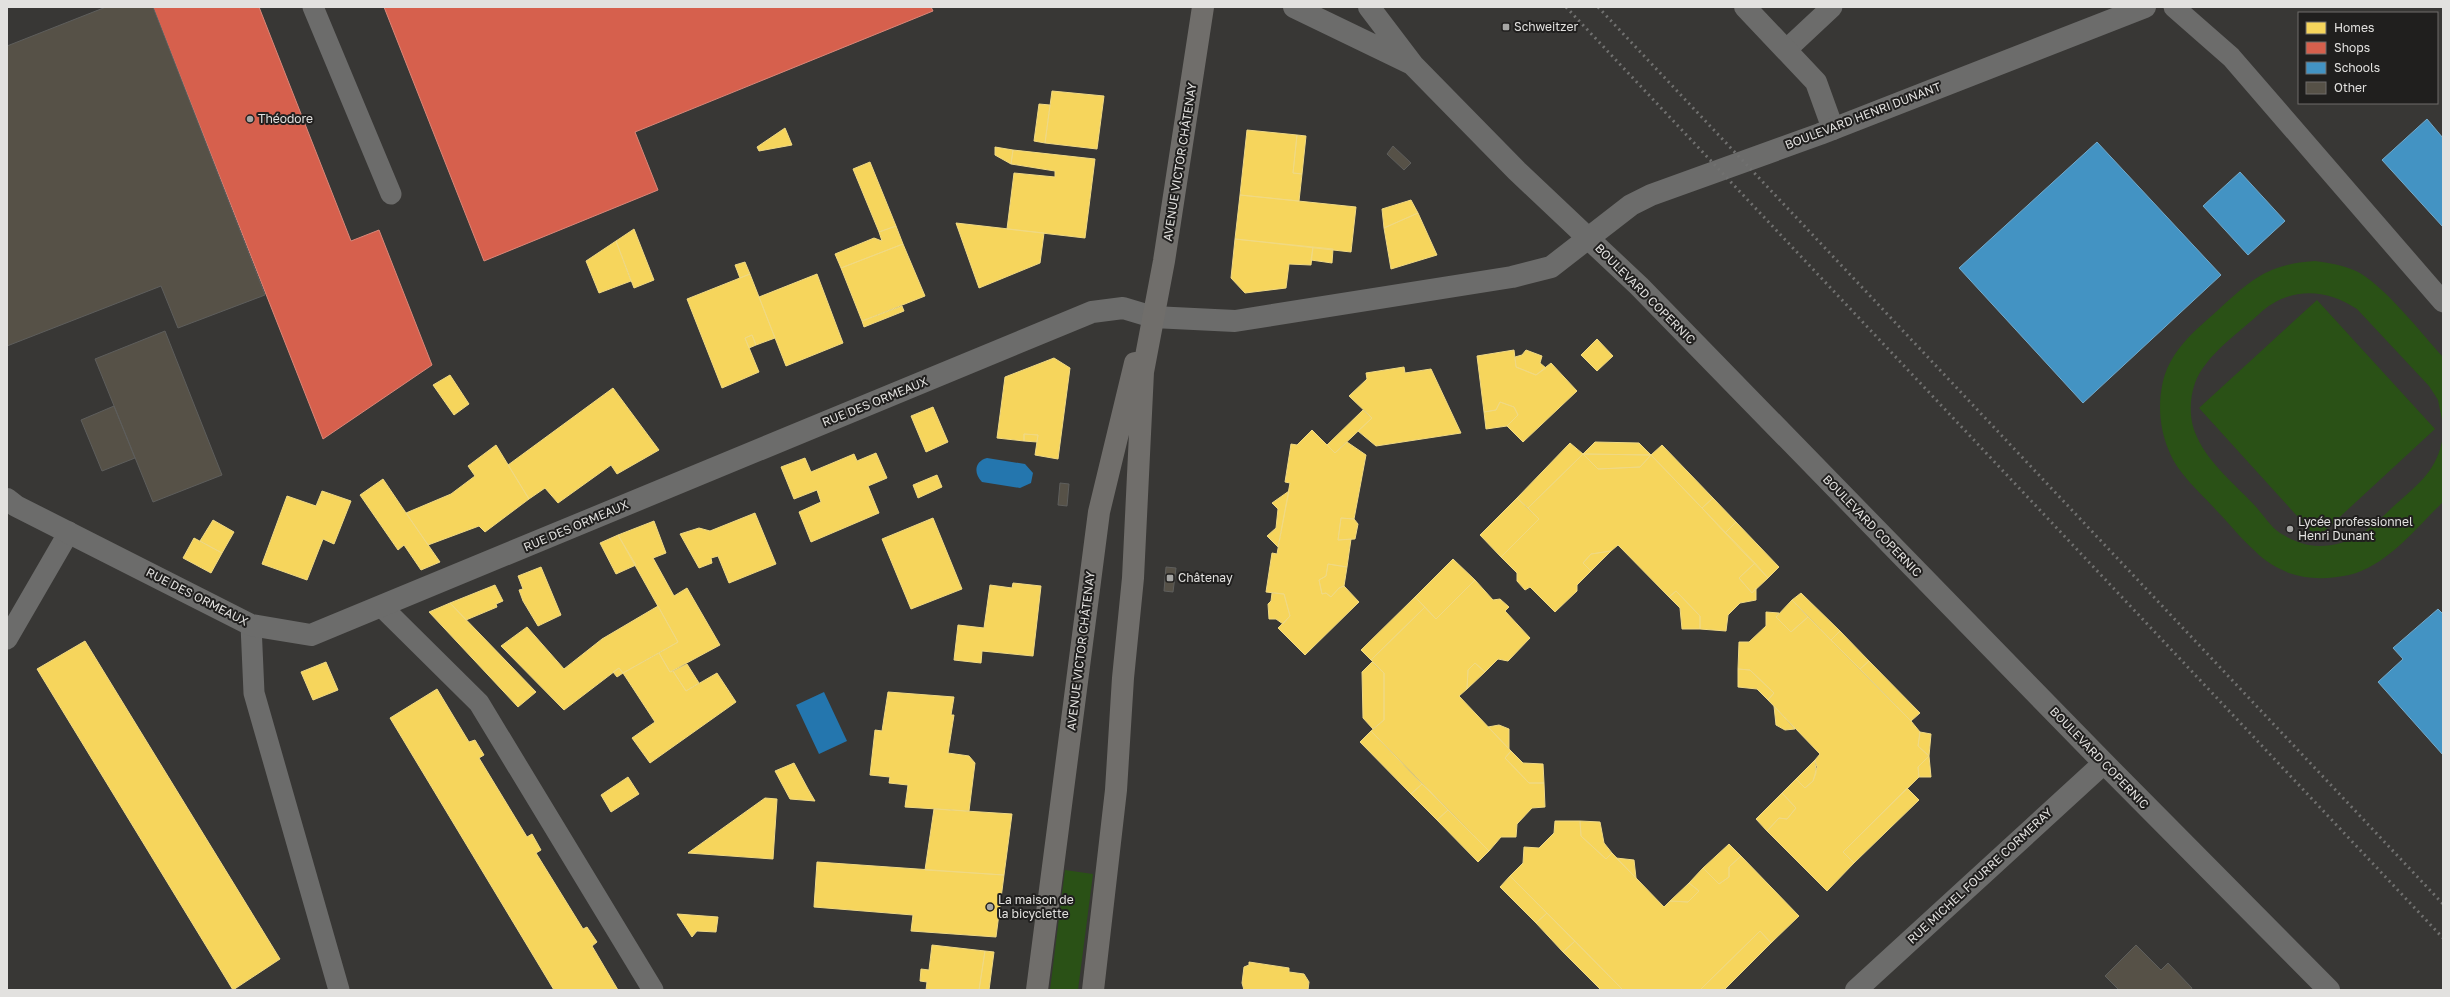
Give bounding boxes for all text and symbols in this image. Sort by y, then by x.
legend [2298,12,2438,104]
place label: Schweitzer [1514,19,1578,34]
text: Homes [2334,20,2374,35]
marker: Schweitzer [1501,22,1511,32]
text: Shops [2334,40,2370,55]
text: Schools [2334,60,2380,75]
street label: BOULEVARD HENRI DUNANT [1783,79,1943,152]
text: Other [2334,80,2367,95]
street label: AVENUE VICTOR CHÂTENAY [1160,81,1199,242]
place label: Théodore [258,111,313,126]
marker: Théodore [245,114,255,124]
street label: BOULEVARD COPERNIC [1592,240,1699,347]
street label: RUE DES ORMEAUX [820,373,930,430]
street label: BOULEVARD COPERNIC [1820,472,1925,580]
street label: RUE DES ORMEAUX [521,497,631,554]
place label: Lycée professionnel Henri Dunant [2298,514,2413,543]
marker: Lycée professionnel Henri Dunant [2285,524,2295,534]
street label: RUE DES ORMEAUX [144,564,251,629]
street label: AVENUE VICTOR CHÂTENAY [1063,570,1098,731]
place label: Châtenay [1178,570,1233,585]
marker: Châtenay [1165,573,1175,583]
street label: BOULEVARD COPERNIC [2047,704,2152,812]
street label: RUE MICHEL FOURRE CORMERAY [1904,804,2055,947]
place label: La maison de la bicyclette [998,892,1074,921]
marker: La maison de la bicyclette [985,902,995,912]

